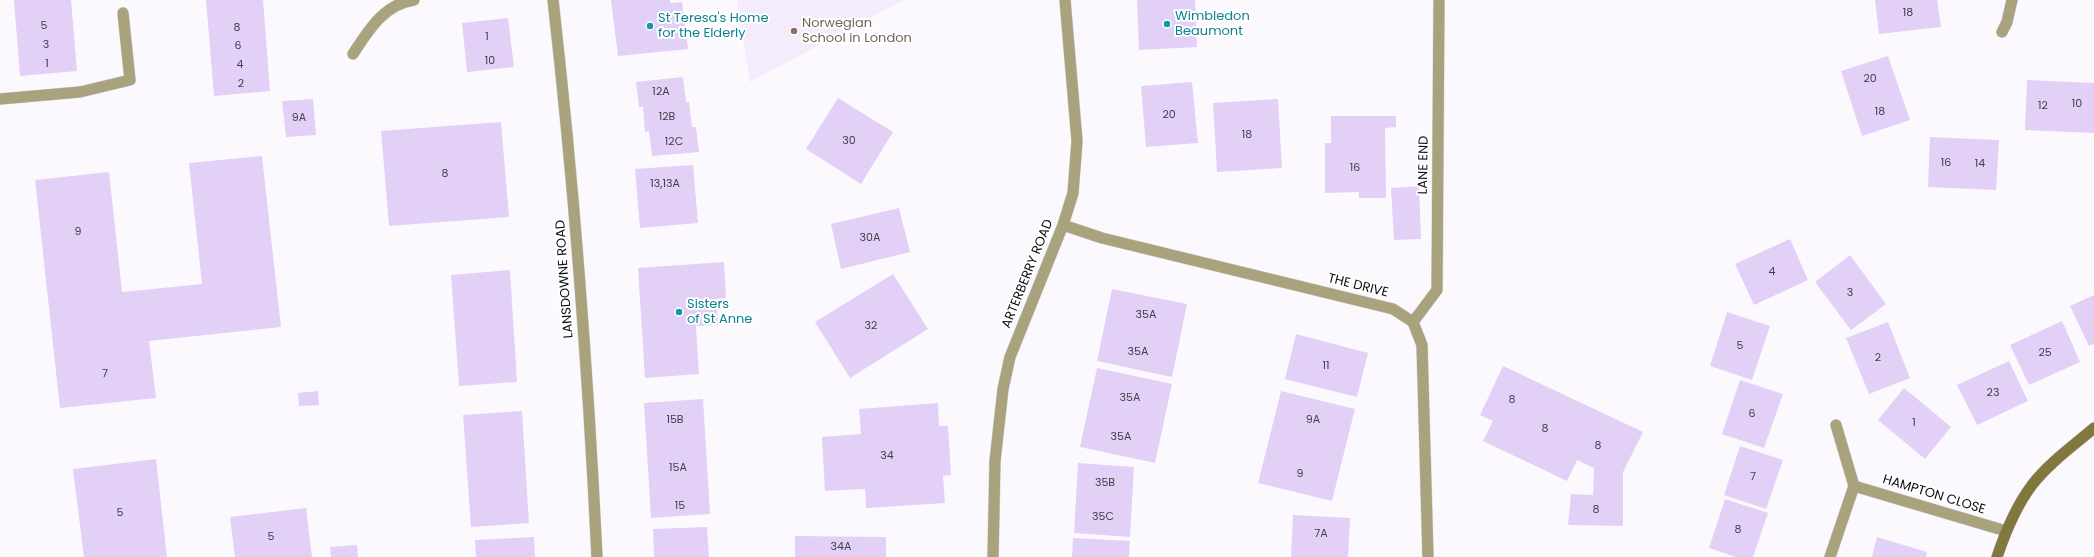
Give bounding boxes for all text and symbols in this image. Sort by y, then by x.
house number: 18 [1903,6,1913,20]
place label: Wimbledon Beaumont [1175,9,1250,40]
place label: St Teresa's Home for the Elderly [658,11,768,42]
place label: Norwegian School in London [802,16,912,47]
house number: 5 [41,19,47,33]
marker: Wimbledon Beaumont [1162,19,1172,29]
house number: 8 [234,21,240,35]
marker: St Teresa's Home for the Elderly [645,21,655,31]
marker: Norwegian School in London [789,26,799,36]
house number: 1 [485,30,489,44]
house number: 3 [43,38,49,52]
house number: 6 [235,39,241,53]
house number: 10 [485,54,495,68]
house number: 1 [45,57,49,71]
house number: 4 [237,58,243,72]
house number: 20 [1863,72,1877,86]
house number: 2 [238,77,244,91]
house number: 12A [652,85,670,99]
house number: 10 [2072,97,2082,111]
house number: 12 [2038,99,2048,113]
house number: 18 [1875,105,1885,119]
house number: 20 [1162,108,1176,122]
house number: 12B [659,110,675,124]
house number: 9A [292,111,306,125]
house number: 18 [1242,128,1252,142]
house number: 30 [842,134,856,148]
house number: 12C [665,135,683,149]
street label: LANE END [1416,136,1432,194]
house number: 16 [1941,156,1951,170]
house number: 14 [1975,157,1985,171]
house number: 16 [1350,161,1360,175]
house number: 8 [442,167,448,181]
house number: 13,13A [650,177,680,191]
street label: ARTERBERRY ROAD [999,217,1057,331]
street label: LANSDOWNE ROAD [553,219,577,339]
house number: 9 [75,225,81,239]
house number: 30A [860,231,880,245]
house number: 4 [1769,265,1775,279]
street label: THE DRIVE [1326,271,1390,301]
house number: 3 [1847,286,1853,300]
place label: Sisters of St Anne [687,297,752,328]
marker: Sisters of St Anne [674,307,684,317]
house number: 35A [1136,308,1156,322]
house number: 32 [865,319,877,333]
house number: 5 [1737,339,1743,353]
house number: 35A [1128,345,1148,359]
house number: 25 [2038,346,2052,360]
house number: 2 [1875,351,1881,365]
house number: 11 [1322,359,1330,373]
house number: 7 [102,367,108,381]
house number: 23 [1987,386,1999,400]
house number: 35A [1120,391,1140,405]
house number: 8 [1509,393,1515,407]
house number: 6 [1749,407,1755,421]
house number: 15B [666,413,684,427]
house number: 9A [1306,413,1320,427]
house number: 1 [1912,416,1916,430]
house number: 8 [1542,422,1548,436]
house number: 35A [1111,430,1131,444]
house number: 8 [1595,439,1601,453]
house number: 34 [880,449,894,463]
house number: 15A [669,461,687,475]
house number: 9 [1297,467,1303,481]
house number: 7 [1750,470,1756,484]
street label: HAMPTON CLOSE [1881,472,1987,518]
house number: 35B [1095,476,1115,490]
house number: 15 [675,499,685,513]
house number: 8 [1593,503,1599,517]
house number: 5 [117,506,123,520]
house number: 35C [1092,510,1114,524]
house number: 8 [1735,523,1741,537]
house number: 7A [1314,527,1328,541]
house number: 5 [268,530,274,544]
house number: 34A [831,540,851,554]

